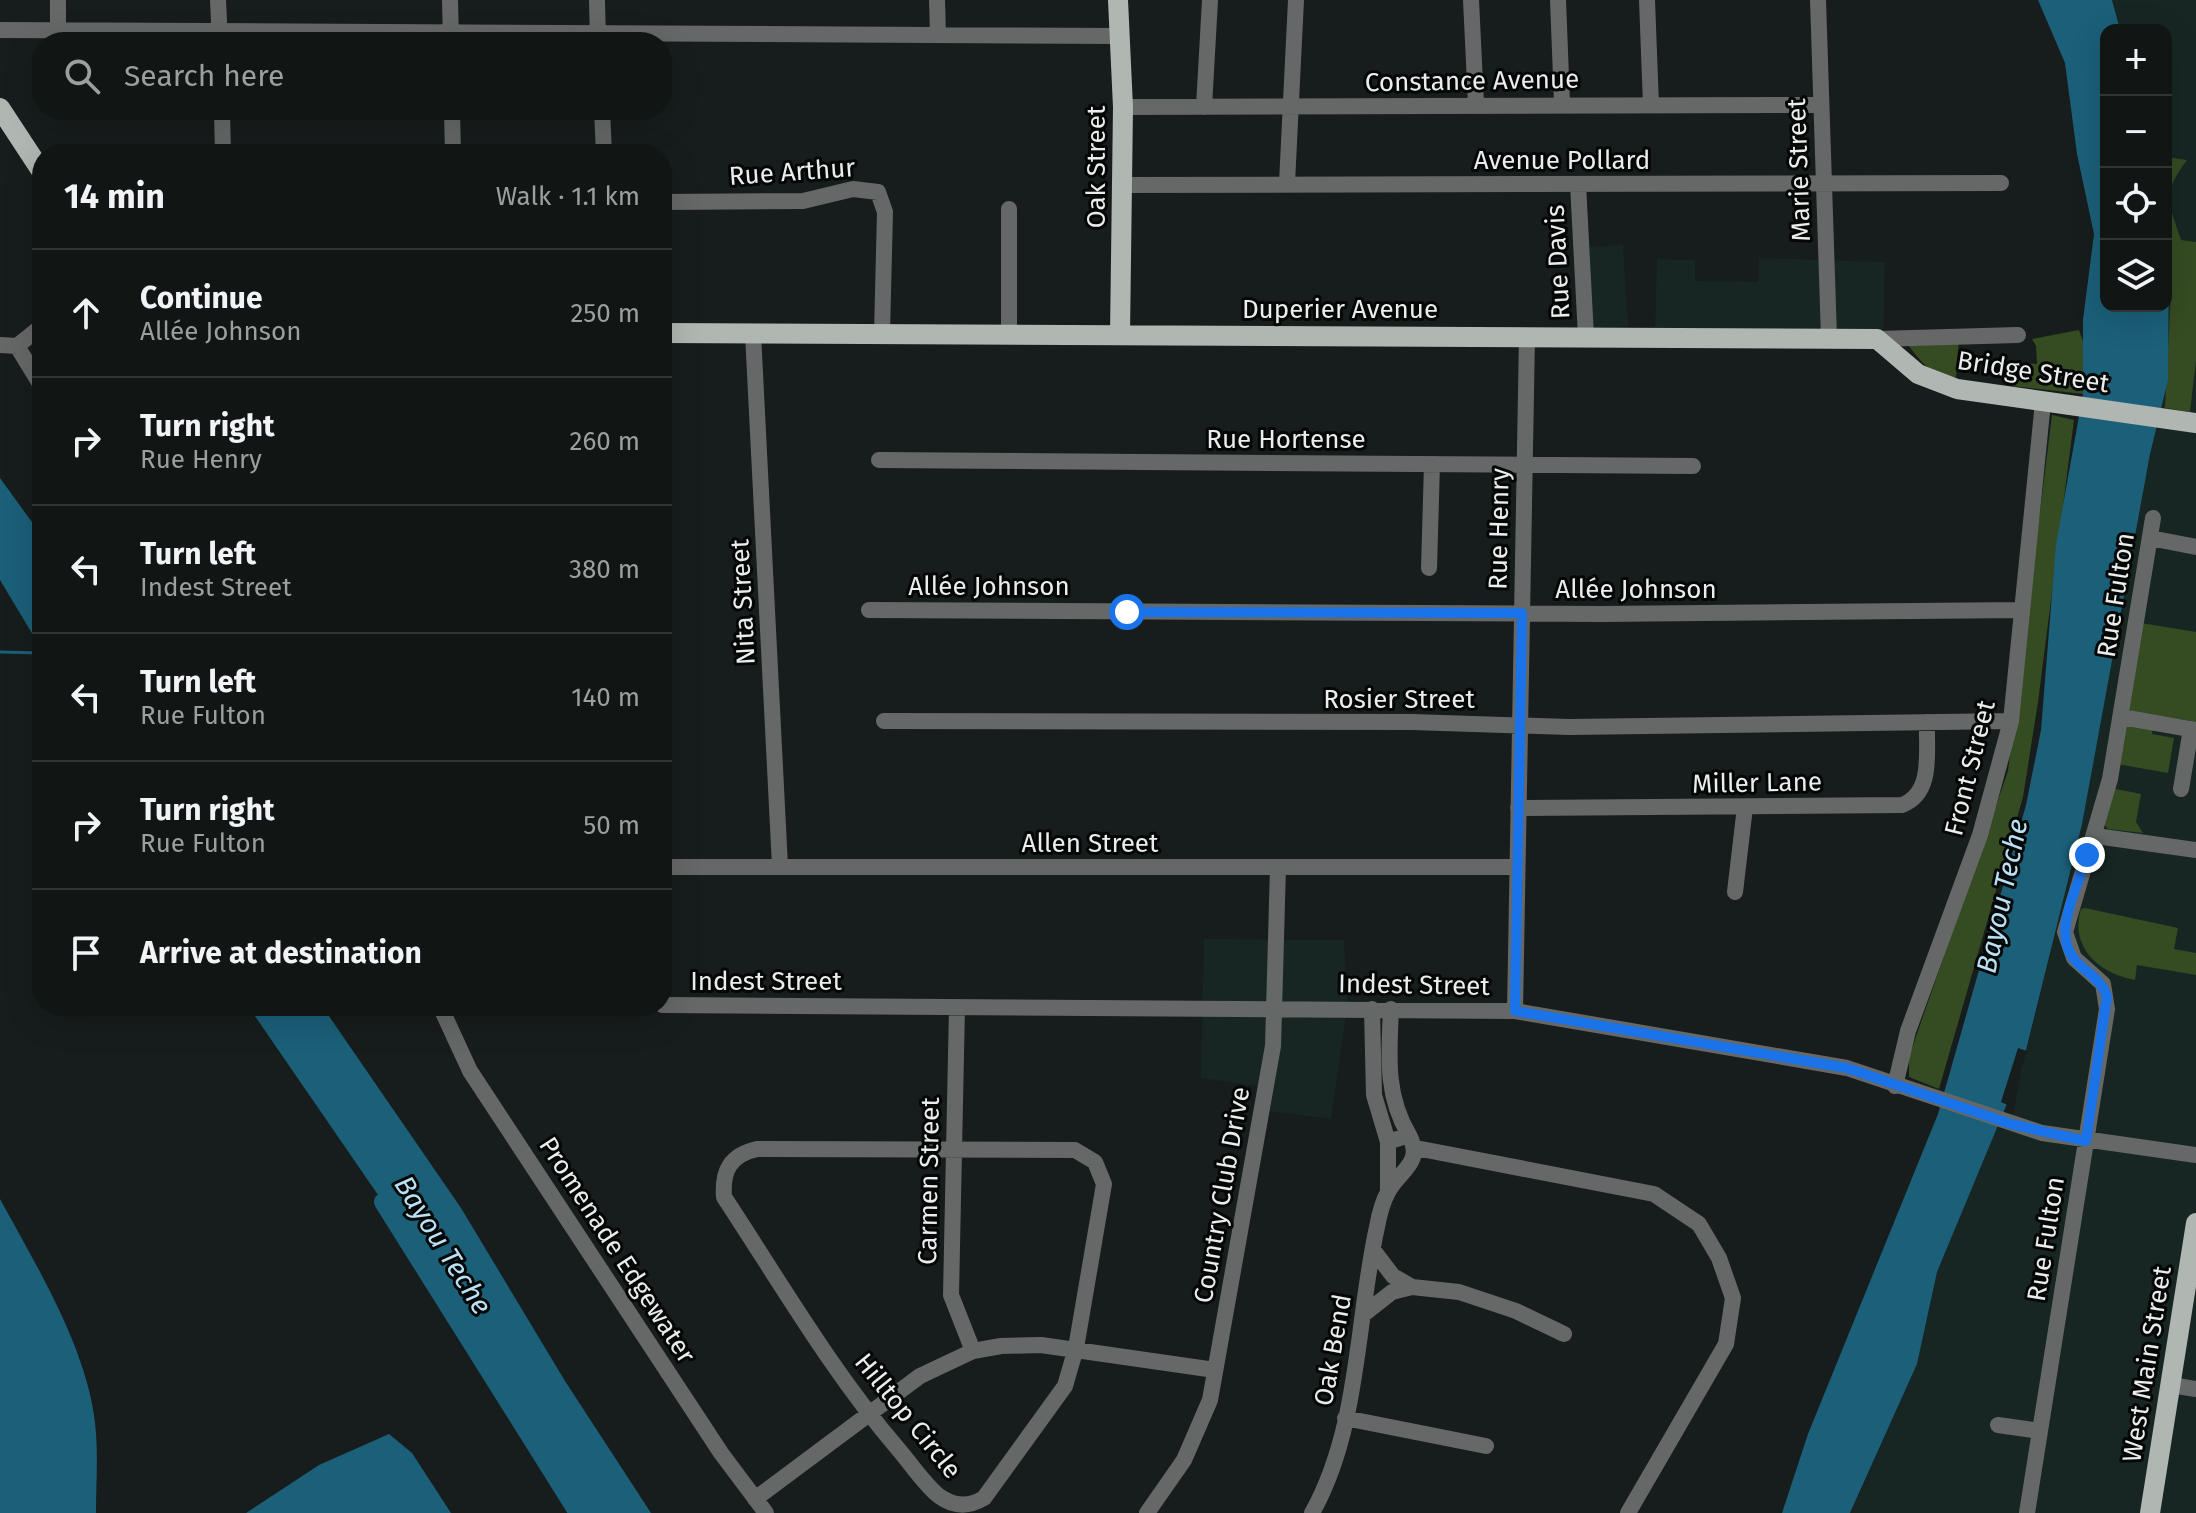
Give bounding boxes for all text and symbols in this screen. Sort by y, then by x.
map controls [2100,24,2172,312]
button: + [2100,24,2172,96]
search box [32,32,672,120]
icon: search [60,54,104,98]
text: Search here [124,58,284,94]
street label: Constance Avenue [1365,64,1579,98]
button: − [2100,96,2172,168]
street label: Marie Street [1781,97,1817,242]
street label: Oak Street [1081,105,1112,228]
street label: Avenue Pollard [1474,145,1650,176]
street label: Rue Arthur [728,152,856,192]
button: locate [2100,168,2172,240]
text: 14 min [64,176,165,217]
text: Walk · 1.1 km [496,181,640,212]
street label: Rue Davis [1540,204,1576,320]
button: layers [2100,240,2172,312]
text: Continue [140,280,263,316]
icon: ahead [64,291,108,335]
street label: Duperier Avenue [1242,294,1438,325]
text: 250 m [570,298,640,329]
text: Allée Johnson [140,316,301,347]
street label: Bridge Street [1955,345,2112,399]
text: Turn right [140,408,275,444]
icon: right [64,419,108,463]
street label: Rue Hortense [1206,424,1366,455]
text: 260 m [570,426,640,457]
text: Rue Henry [140,444,262,475]
street label: Rue Henry [1482,468,1516,590]
street label: Rue Fulton [2091,530,2141,660]
text: Turn left [140,536,256,572]
street label: Nita Street [724,538,762,666]
icon: left [64,547,108,591]
text: 380 m [569,554,640,585]
street label: Allée Johnson [908,571,1070,602]
text: Indest Street [140,572,292,603]
street label: Allée Johnson [1555,574,1717,605]
route start [1109,594,1145,630]
text: Turn left [140,664,256,700]
icon: left [64,675,108,719]
text: 140 m [571,682,640,713]
street label: Rosier Street [1323,684,1475,715]
street label: Front Street [1938,697,2002,839]
text: Rue Fulton [140,700,266,731]
street label: Miller Lane [1692,766,1822,800]
text: Turn right [140,792,275,828]
icon: right [64,803,108,847]
text: 50 m [583,810,640,841]
water label: Bayou Teche [1970,816,2034,976]
text: Rue Fulton [140,828,266,859]
street label: Allen Street [1022,828,1159,859]
route end [2069,837,2105,873]
icon: arrive [64,931,108,975]
text: Arrive at destination [140,935,422,971]
street label: Indest Street [690,966,842,997]
street label: Indest Street [1338,968,1491,1002]
street label: Country Club Drive [1188,1084,1256,1306]
street label: Carmen Street [912,1096,946,1265]
street label: Promenade Edgewater [532,1131,702,1369]
water label: Bayou Teche [387,1170,499,1320]
street label: Rue Fulton [2021,1174,2071,1304]
street label: West Main Street [2116,1263,2178,1464]
street label: Oak Bend [1308,1292,1358,1408]
street label: Hilltop Circle [848,1347,968,1485]

